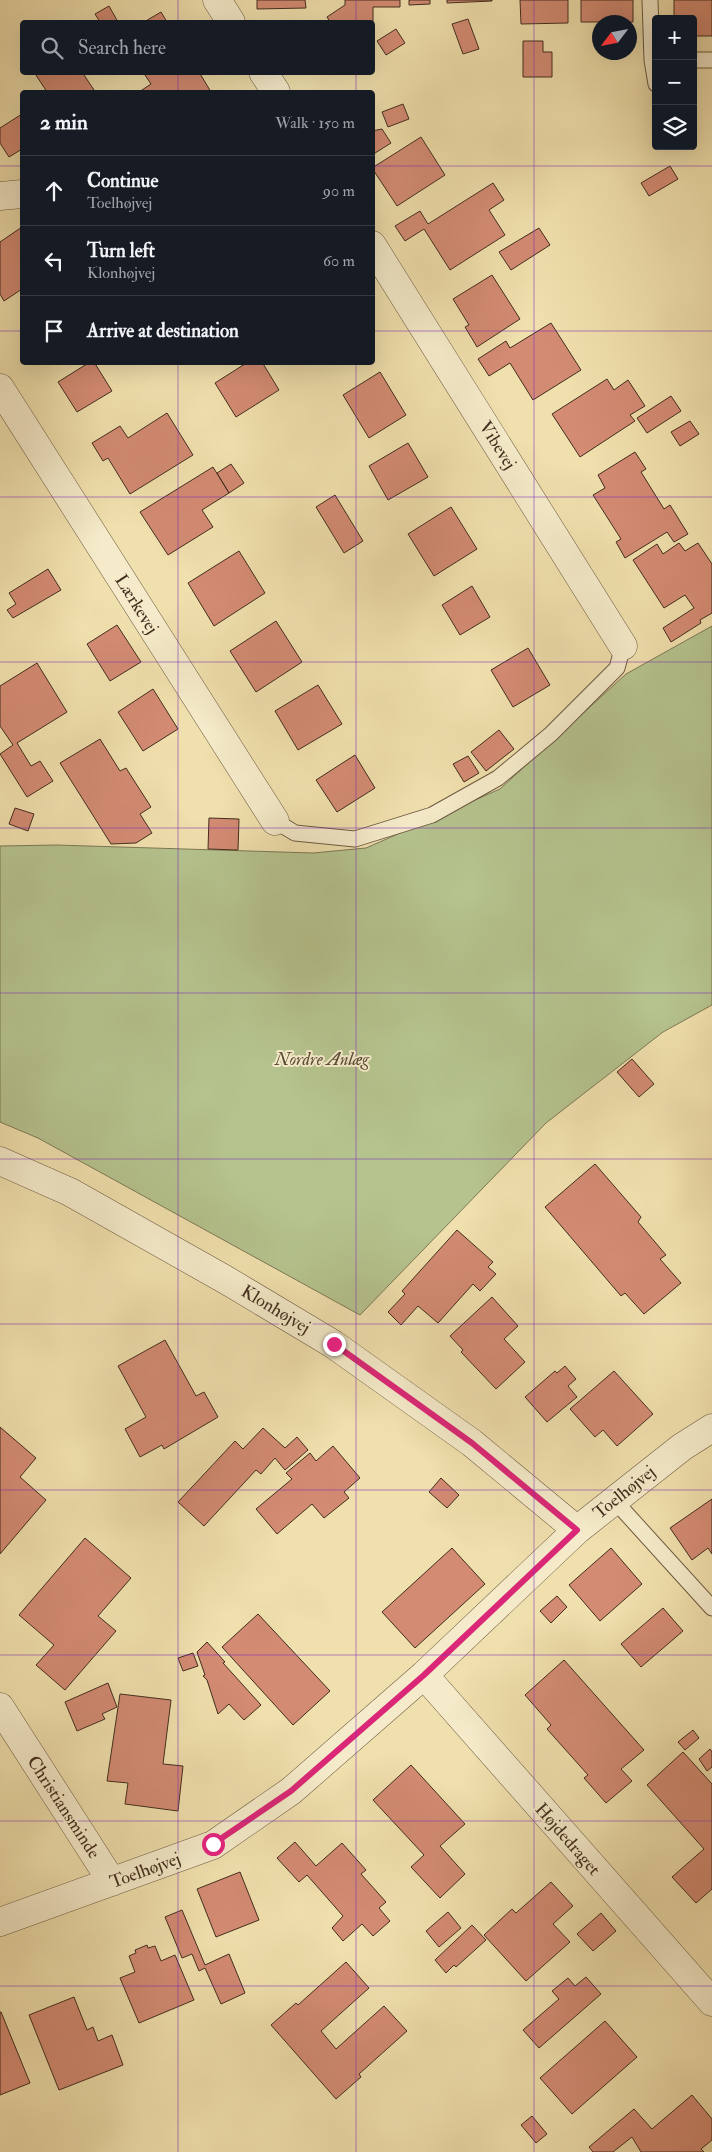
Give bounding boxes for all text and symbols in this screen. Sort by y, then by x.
north arrow [592,15,637,60]
map controls [652,15,697,150]
button: + [652,15,697,60]
search box [20,20,375,75]
icon: search [38,34,66,62]
text: Search here [78,36,166,60]
button: − [652,60,697,105]
button: layers [652,105,697,150]
text: 2 min [40,109,88,136]
text: Walk · 150 m [275,113,355,133]
text: Continue [87,169,158,193]
icon: ahead [40,177,68,205]
text: 90 m [323,181,355,201]
text: Toelhøjvej [87,193,152,213]
text: Turn left [87,239,155,263]
icon: left [40,247,68,275]
text: 60 m [323,251,355,271]
text: Klonhøjvej [87,263,155,283]
icon: arrive [40,317,68,345]
text: Arrive at destination [87,319,239,343]
street label: Vibevej [474,417,521,474]
street label: Lærkevej [109,570,164,638]
park label: Nordre Anlæg [274,1048,370,1071]
street label: Klonhøjvej [237,1280,315,1339]
route end [323,1333,346,1356]
street label: Toelhøjvej [589,1460,660,1524]
street label: Christiansminde [22,1751,106,1863]
street label: Højdedraget [530,1798,606,1881]
route start [202,1833,225,1856]
street label: Toelhøjvej [107,1847,184,1894]

